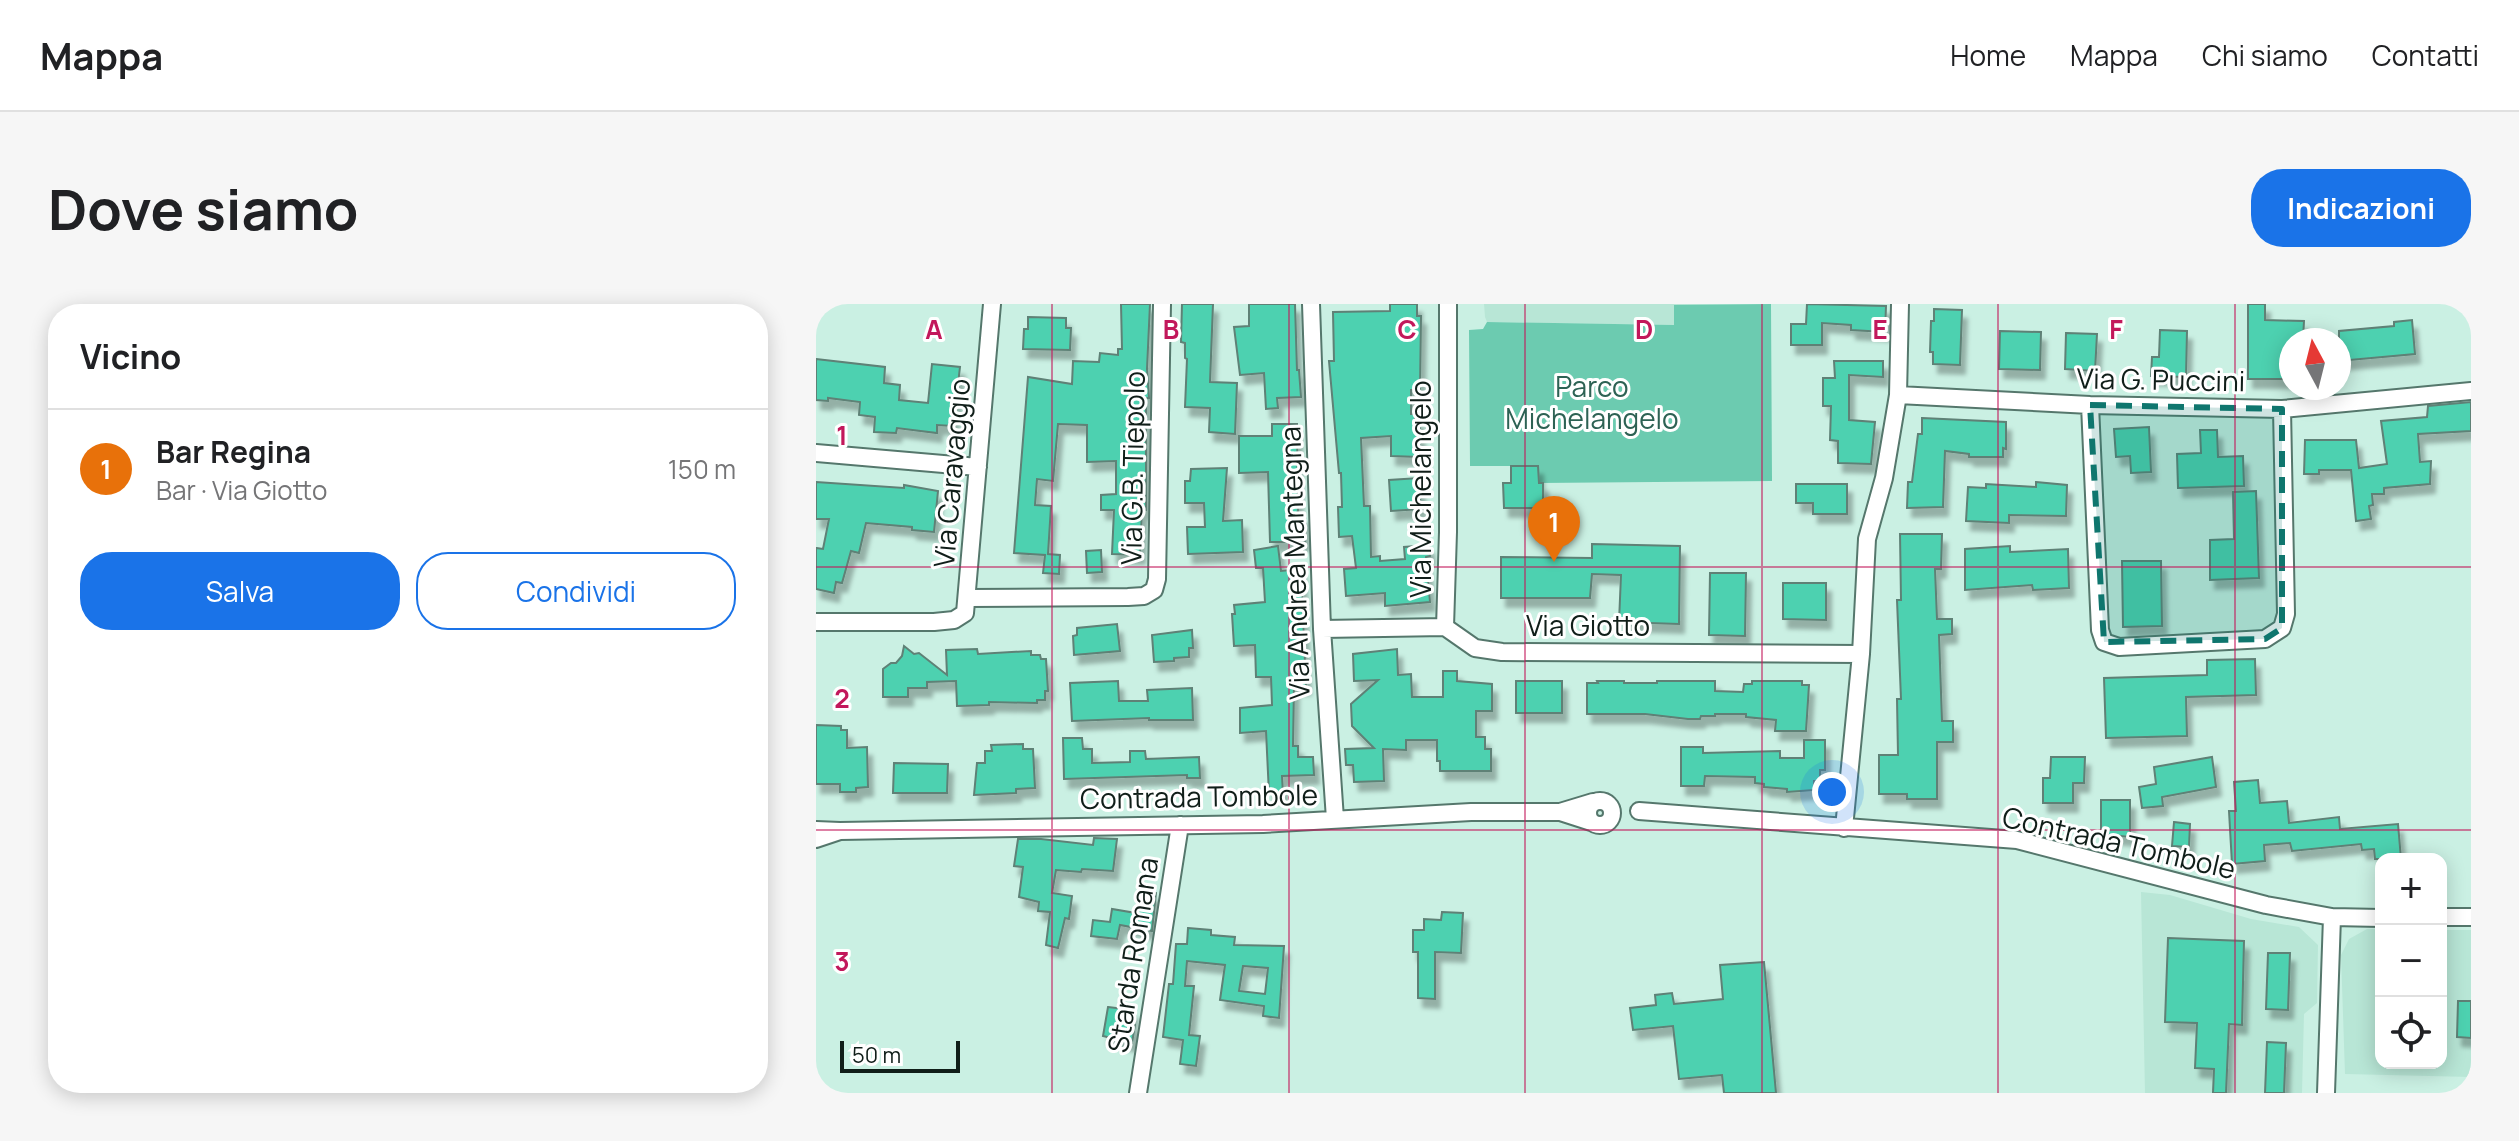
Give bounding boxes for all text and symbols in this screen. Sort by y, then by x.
text: Mappa [40,29,163,81]
text: Home [1950,36,2026,74]
text: Mappa [2070,36,2158,74]
text: Chi siamo [2202,36,2328,74]
text: Contatti [2372,36,2479,74]
button: Indicazioni [2251,169,2471,247]
text: Dove siamo [48,170,358,247]
text: A [925,311,943,347]
text: B [1163,311,1179,347]
text: C [1397,311,1417,347]
text: D [1635,311,1653,347]
text: E [1872,311,1888,347]
text: F [2109,311,2123,347]
north arrow [2279,328,2351,400]
text: Vicino [80,333,181,379]
street label: Via G. Puccini [2076,359,2246,399]
park label: Parco Michelangelo [1505,367,1679,437]
street label: Via G.B. Tiepolo [1111,371,1153,565]
street label: Via Caravaggio [924,377,978,569]
street label: Via Michelangelo [1401,380,1439,598]
text: 1 [836,417,848,453]
street label: Via Andrea Mantegna [1270,426,1318,700]
text: Bar Regina [156,431,311,472]
text: 1 [100,451,112,487]
text: 150 m [668,451,736,487]
text: Bar · Via Giotto [156,472,327,508]
pin: 1 [1528,496,1580,562]
button: Salva [80,552,400,630]
button: Condividi [416,552,736,630]
street label: Via Giotto [1526,606,1650,644]
text: 2 [834,680,850,716]
your location [1812,772,1852,812]
street label: Contrada Tombole [1080,775,1318,817]
street label: Contrada Tombole [1999,797,2239,887]
map controls [2375,853,2447,1069]
button: + [2375,853,2447,925]
street label: Starda Romana [1098,854,1166,1055]
button: − [2375,925,2447,997]
text: 3 [834,943,850,979]
button: locate [2375,997,2447,1069]
scale bar [840,1037,960,1073]
text: 50 m [852,1040,901,1070]

